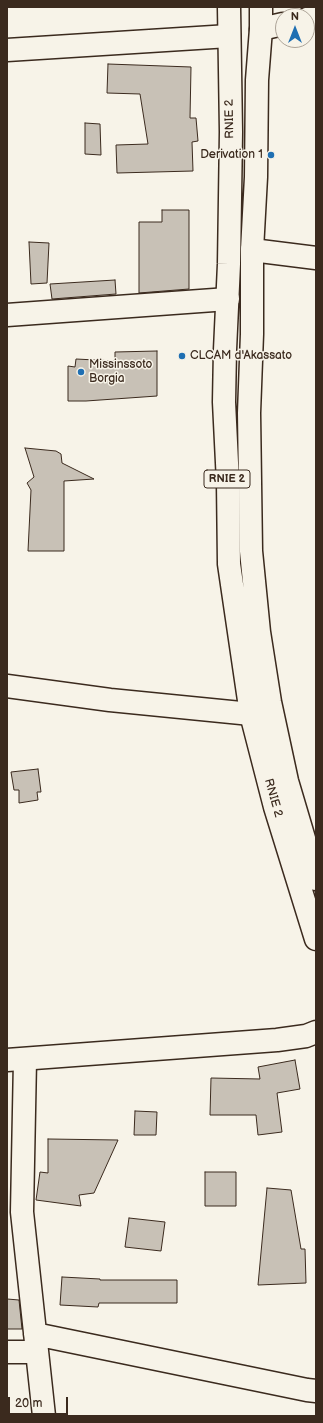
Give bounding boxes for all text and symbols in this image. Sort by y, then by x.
north arrow [275,8,315,48]
text: N [291,10,299,23]
street label: RNIE 2 [222,99,238,139]
place label: Derivation 1 [200,148,263,162]
marker: Derivation 1 [266,150,276,160]
place label: CLCAM d'Akassato [190,349,292,363]
marker: CLCAM d'Akassato [177,351,187,361]
place label: Missinssoto Borgia [89,358,152,386]
marker: Missinssoto Borgia [76,367,86,377]
road number: RNIE 2 [204,470,250,488]
street label: RNIE 2 [261,777,285,819]
scale bar [10,1389,70,1415]
text: 20 m [15,1396,42,1411]

